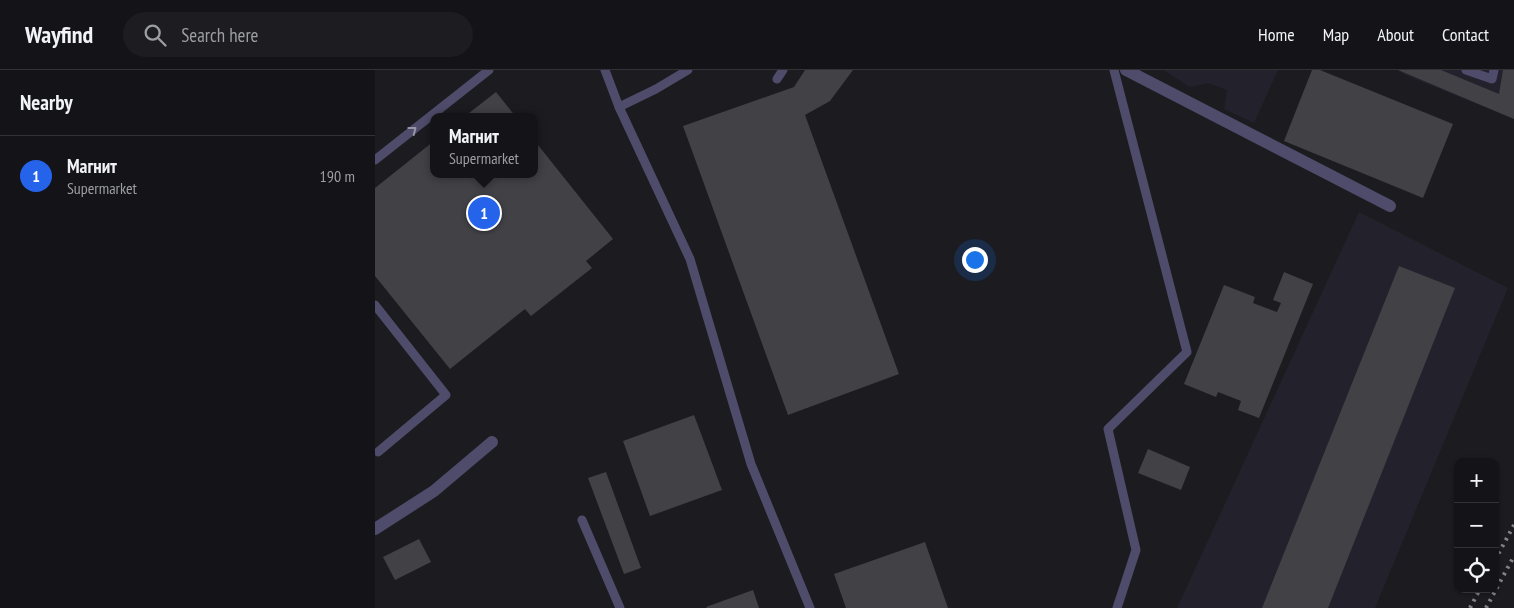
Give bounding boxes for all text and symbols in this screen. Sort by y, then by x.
search box [123,12,473,57]
text: Wayfind [25,19,93,50]
icon: search [141,21,169,49]
text: Search here [181,23,258,47]
text: Home [1258,23,1295,46]
text: Map [1323,23,1349,46]
text: About [1377,23,1414,46]
text: Contact [1442,23,1489,46]
text: Nearby [20,89,73,116]
popup [430,113,538,178]
text: Магнит [449,124,499,148]
one-way arrow [407,127,416,135]
text: Supermarket [449,148,519,168]
text: Магнит [67,154,117,178]
text: 1 [32,166,40,186]
text: 190 m [320,166,355,186]
text: Supermarket [67,178,137,198]
pin: 1 [468,194,500,232]
your location [962,247,988,273]
map controls [1454,458,1499,593]
button: + [1454,458,1499,503]
button: − [1454,503,1499,548]
button: locate [1454,548,1499,593]

